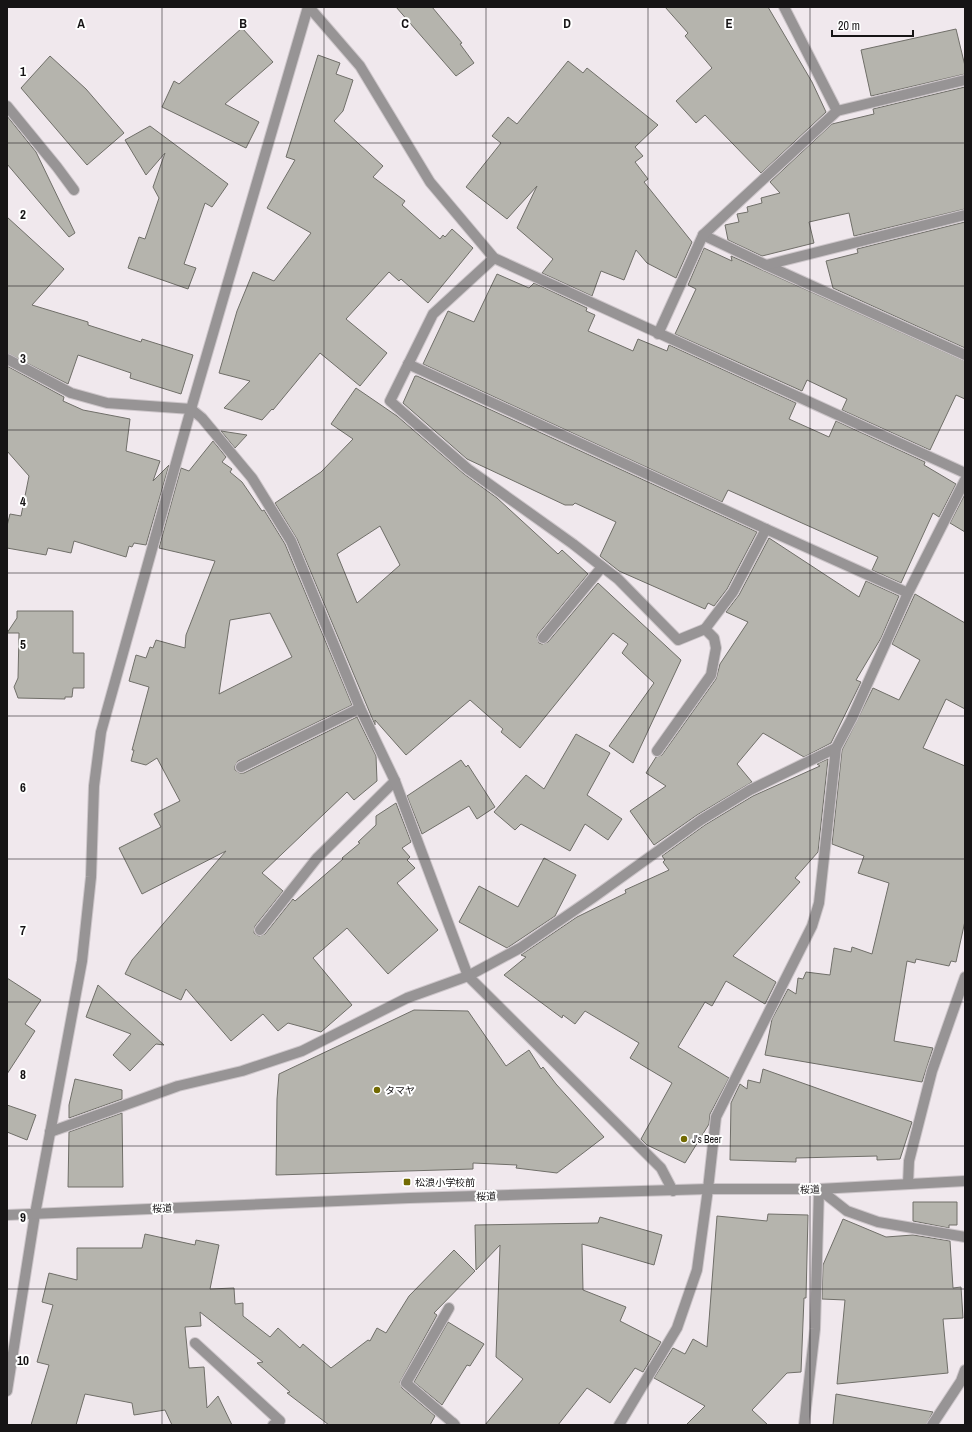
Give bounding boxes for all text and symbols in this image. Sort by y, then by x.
scale bar [832,12,913,38]
text: A [77,15,85,32]
text: B [239,15,247,32]
text: C [401,15,409,32]
text: D [563,15,571,32]
text: E [725,15,733,32]
text: 20 m [838,18,860,34]
text: 1 [20,63,26,80]
text: 2 [20,206,26,223]
text: 3 [20,350,26,367]
text: 4 [20,493,26,510]
text: 5 [20,636,26,653]
text: 6 [20,779,26,796]
text: 7 [20,922,26,939]
text: 8 [20,1066,26,1083]
place label: タマヤ [385,1084,415,1097]
marker: タマヤ [372,1085,382,1095]
place label: J's Beer [692,1133,722,1146]
marker: J's Beer [679,1134,689,1144]
place label: 松浪小学校前 [415,1176,475,1189]
marker: 松浪小学校前 [402,1177,412,1187]
street label: 桜道 [800,1183,820,1196]
street label: 桜道 [476,1190,496,1203]
street label: 桜道 [152,1202,172,1215]
text: 9 [20,1209,26,1226]
text: 10 [17,1352,29,1369]

